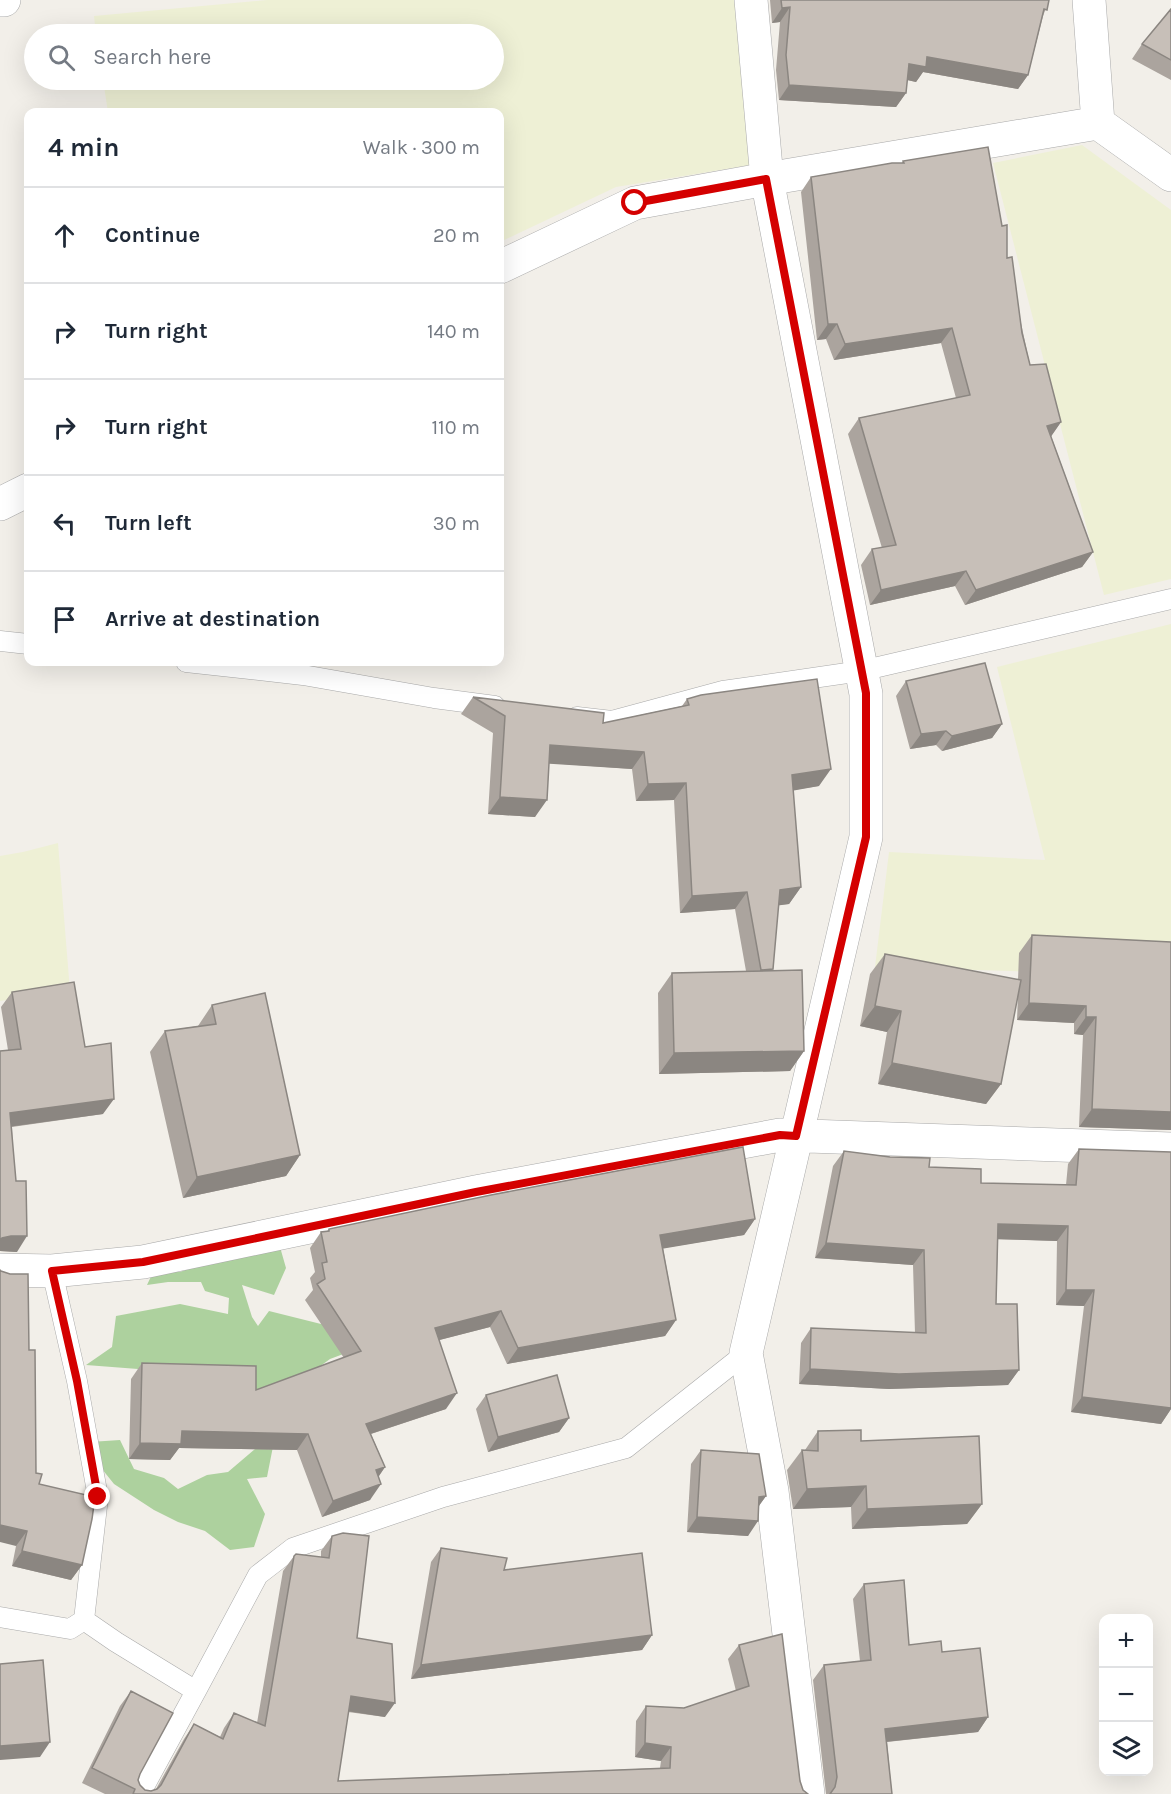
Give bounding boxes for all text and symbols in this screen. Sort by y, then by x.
search box [24,24,504,90]
icon: search [45,41,78,74]
text: Search here [93,44,211,70]
text: 4 min [48,132,119,163]
text: Walk · 300 m [363,136,480,159]
route start [621,189,647,215]
icon: ahead [48,219,81,252]
text: Continue [105,222,200,248]
text: 20 m [433,224,480,247]
icon: right [48,315,81,348]
text: Turn right [105,318,208,344]
text: 140 m [427,320,480,343]
icon: right [48,411,81,444]
text: Turn right [105,414,208,440]
text: 110 m [431,416,480,439]
icon: left [48,507,81,540]
text: Turn left [105,510,192,536]
text: 30 m [433,512,480,535]
icon: arrive [48,603,81,636]
text: Arrive at destination [105,606,320,632]
route end [84,1483,110,1509]
map controls [1099,1614,1153,1776]
button: + [1099,1614,1153,1668]
button: − [1099,1668,1153,1722]
button: layers [1099,1722,1153,1776]

